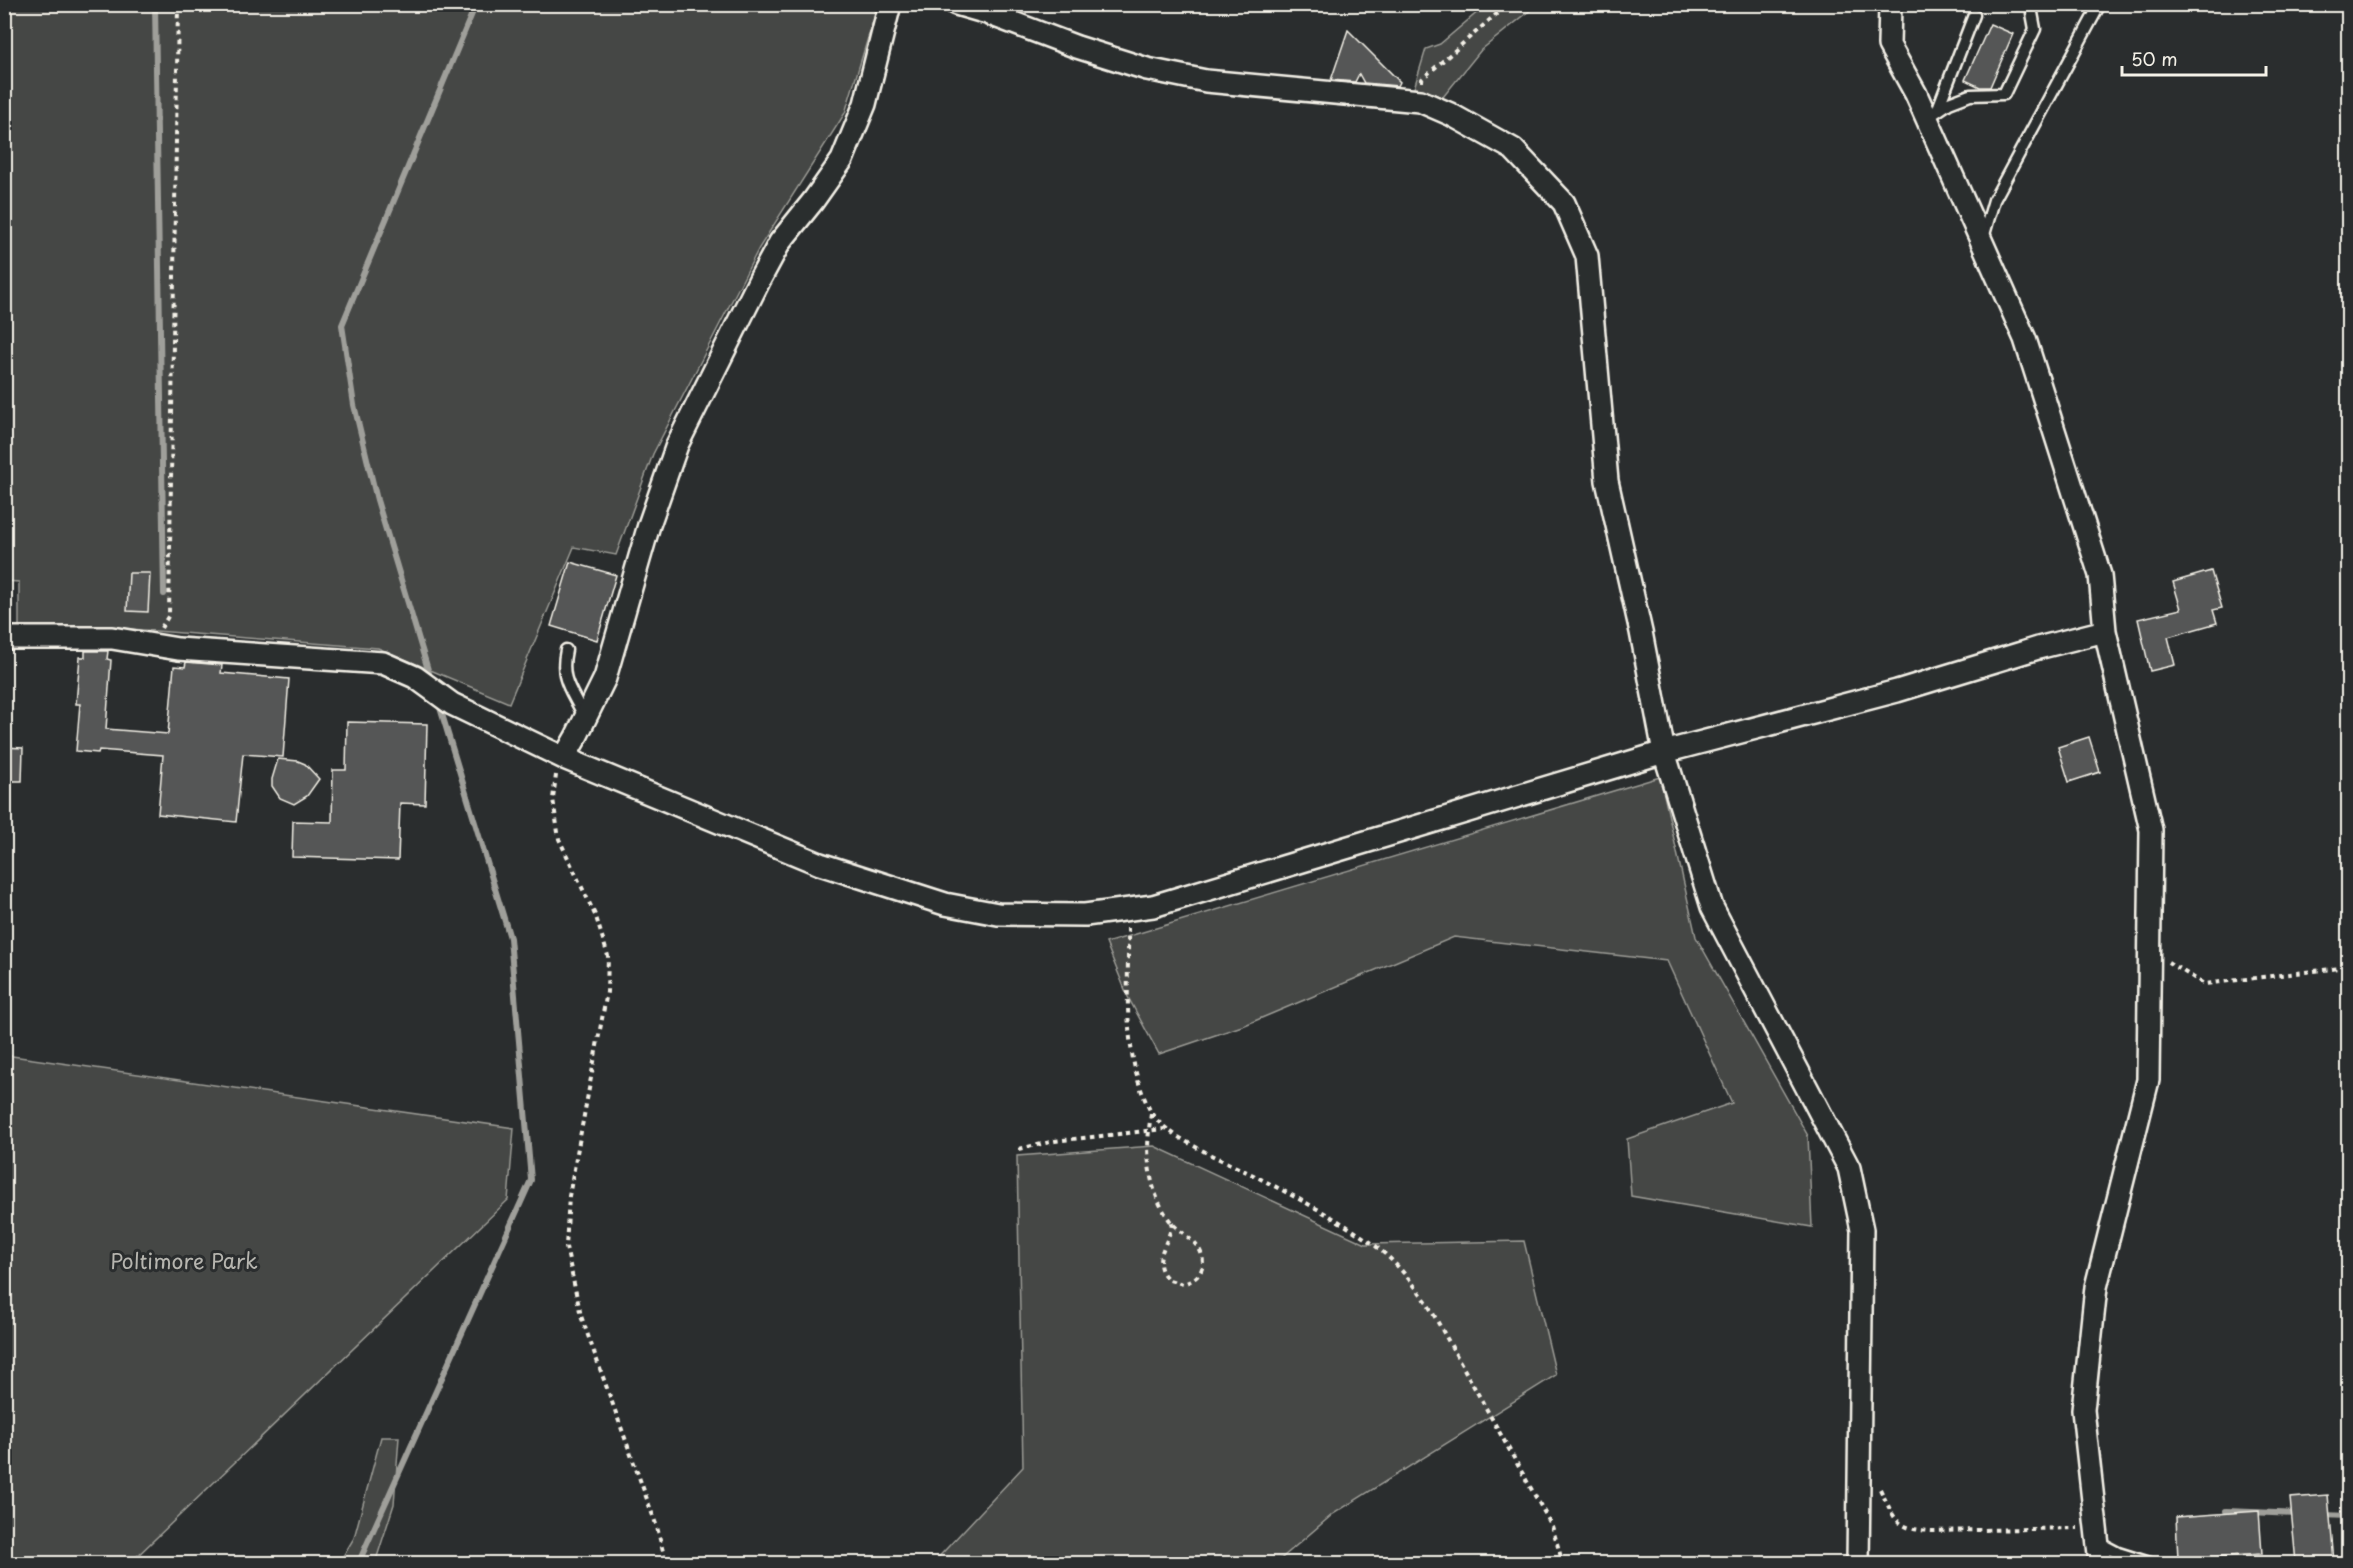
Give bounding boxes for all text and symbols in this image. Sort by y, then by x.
scale bar [2122,39,2266,77]
text: 50 m [2131,45,2178,72]
park label: Poltimore Park [110,1244,258,1276]

